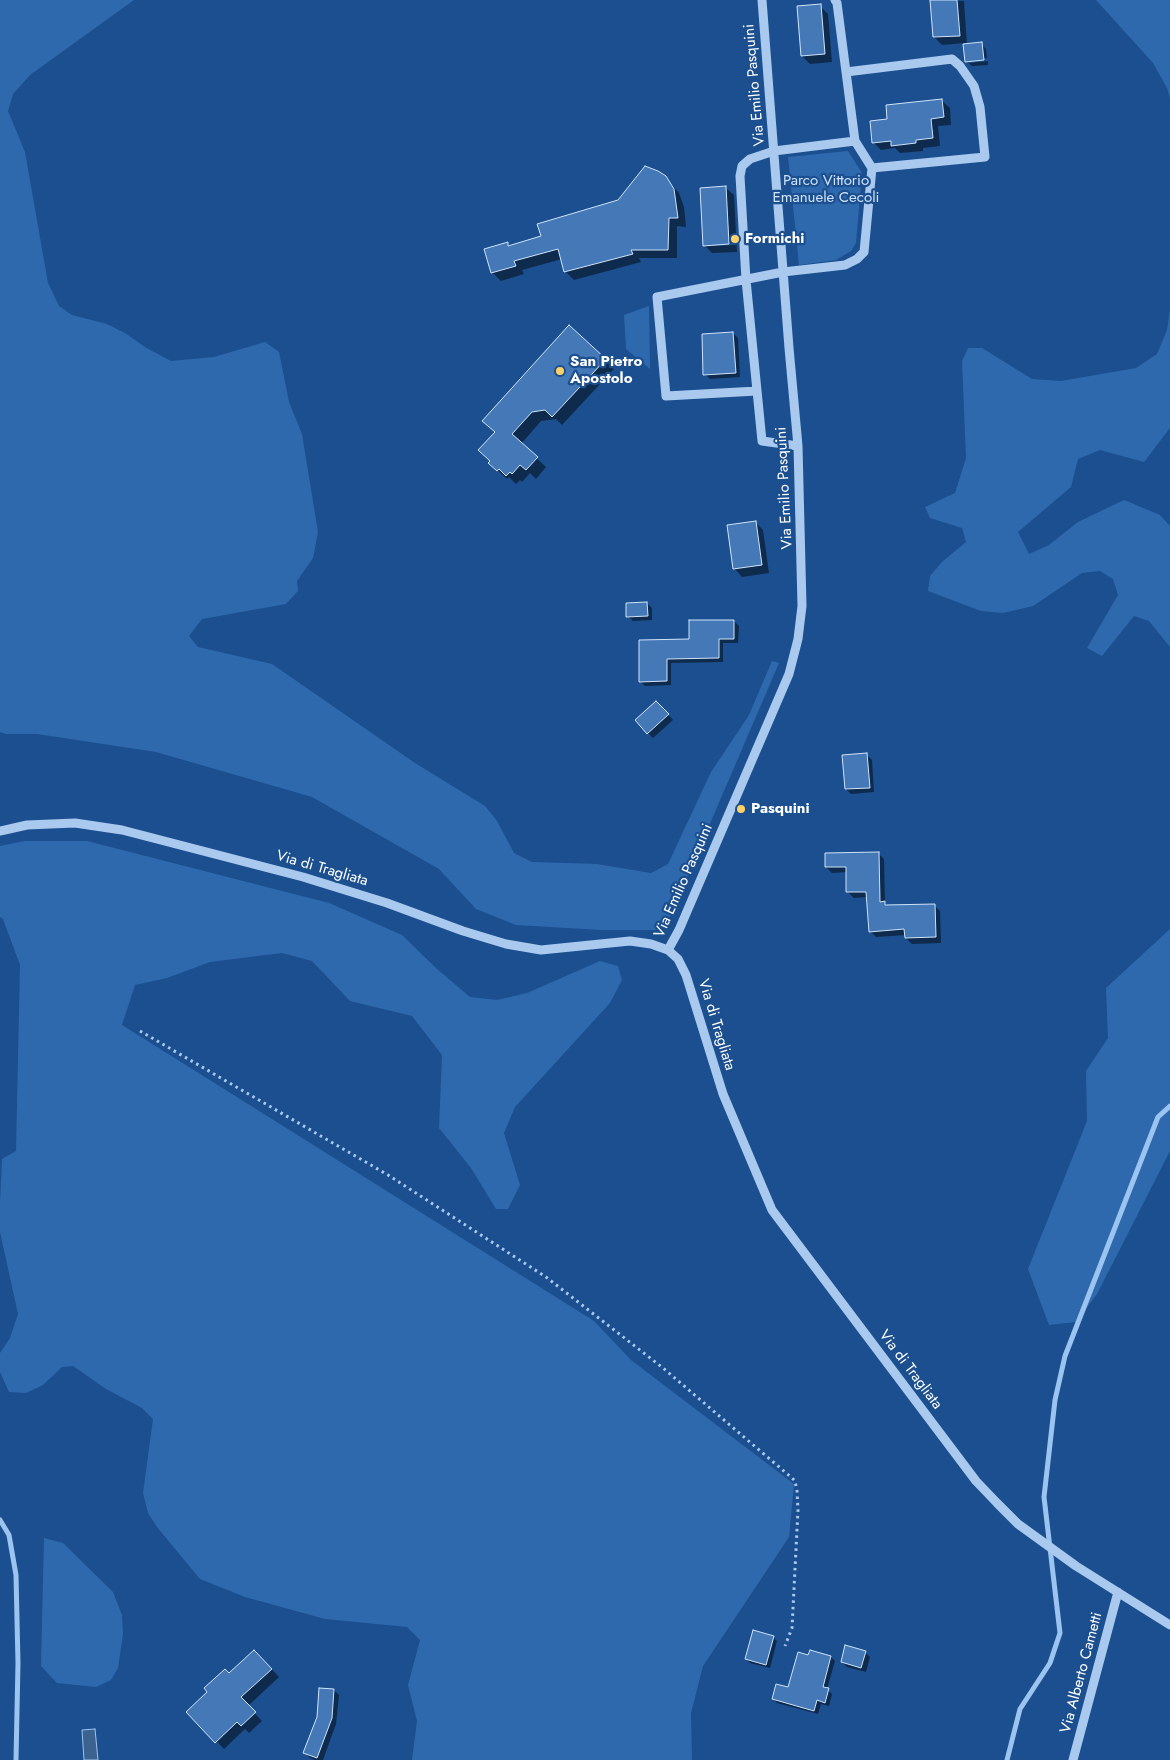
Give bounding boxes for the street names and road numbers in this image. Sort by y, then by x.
street label: Via Emilio Pasquini [741,23,769,147]
street label: Via Emilio Pasquini [773,426,797,550]
street label: Via Emilio Pasquini [651,821,717,941]
street label: Via di Tragliata [274,847,370,891]
street label: Via di Tragliata [694,977,738,1073]
street label: Via di Tragliata [874,1327,946,1413]
street label: Via Alberto Cametti [1057,1610,1107,1736]

